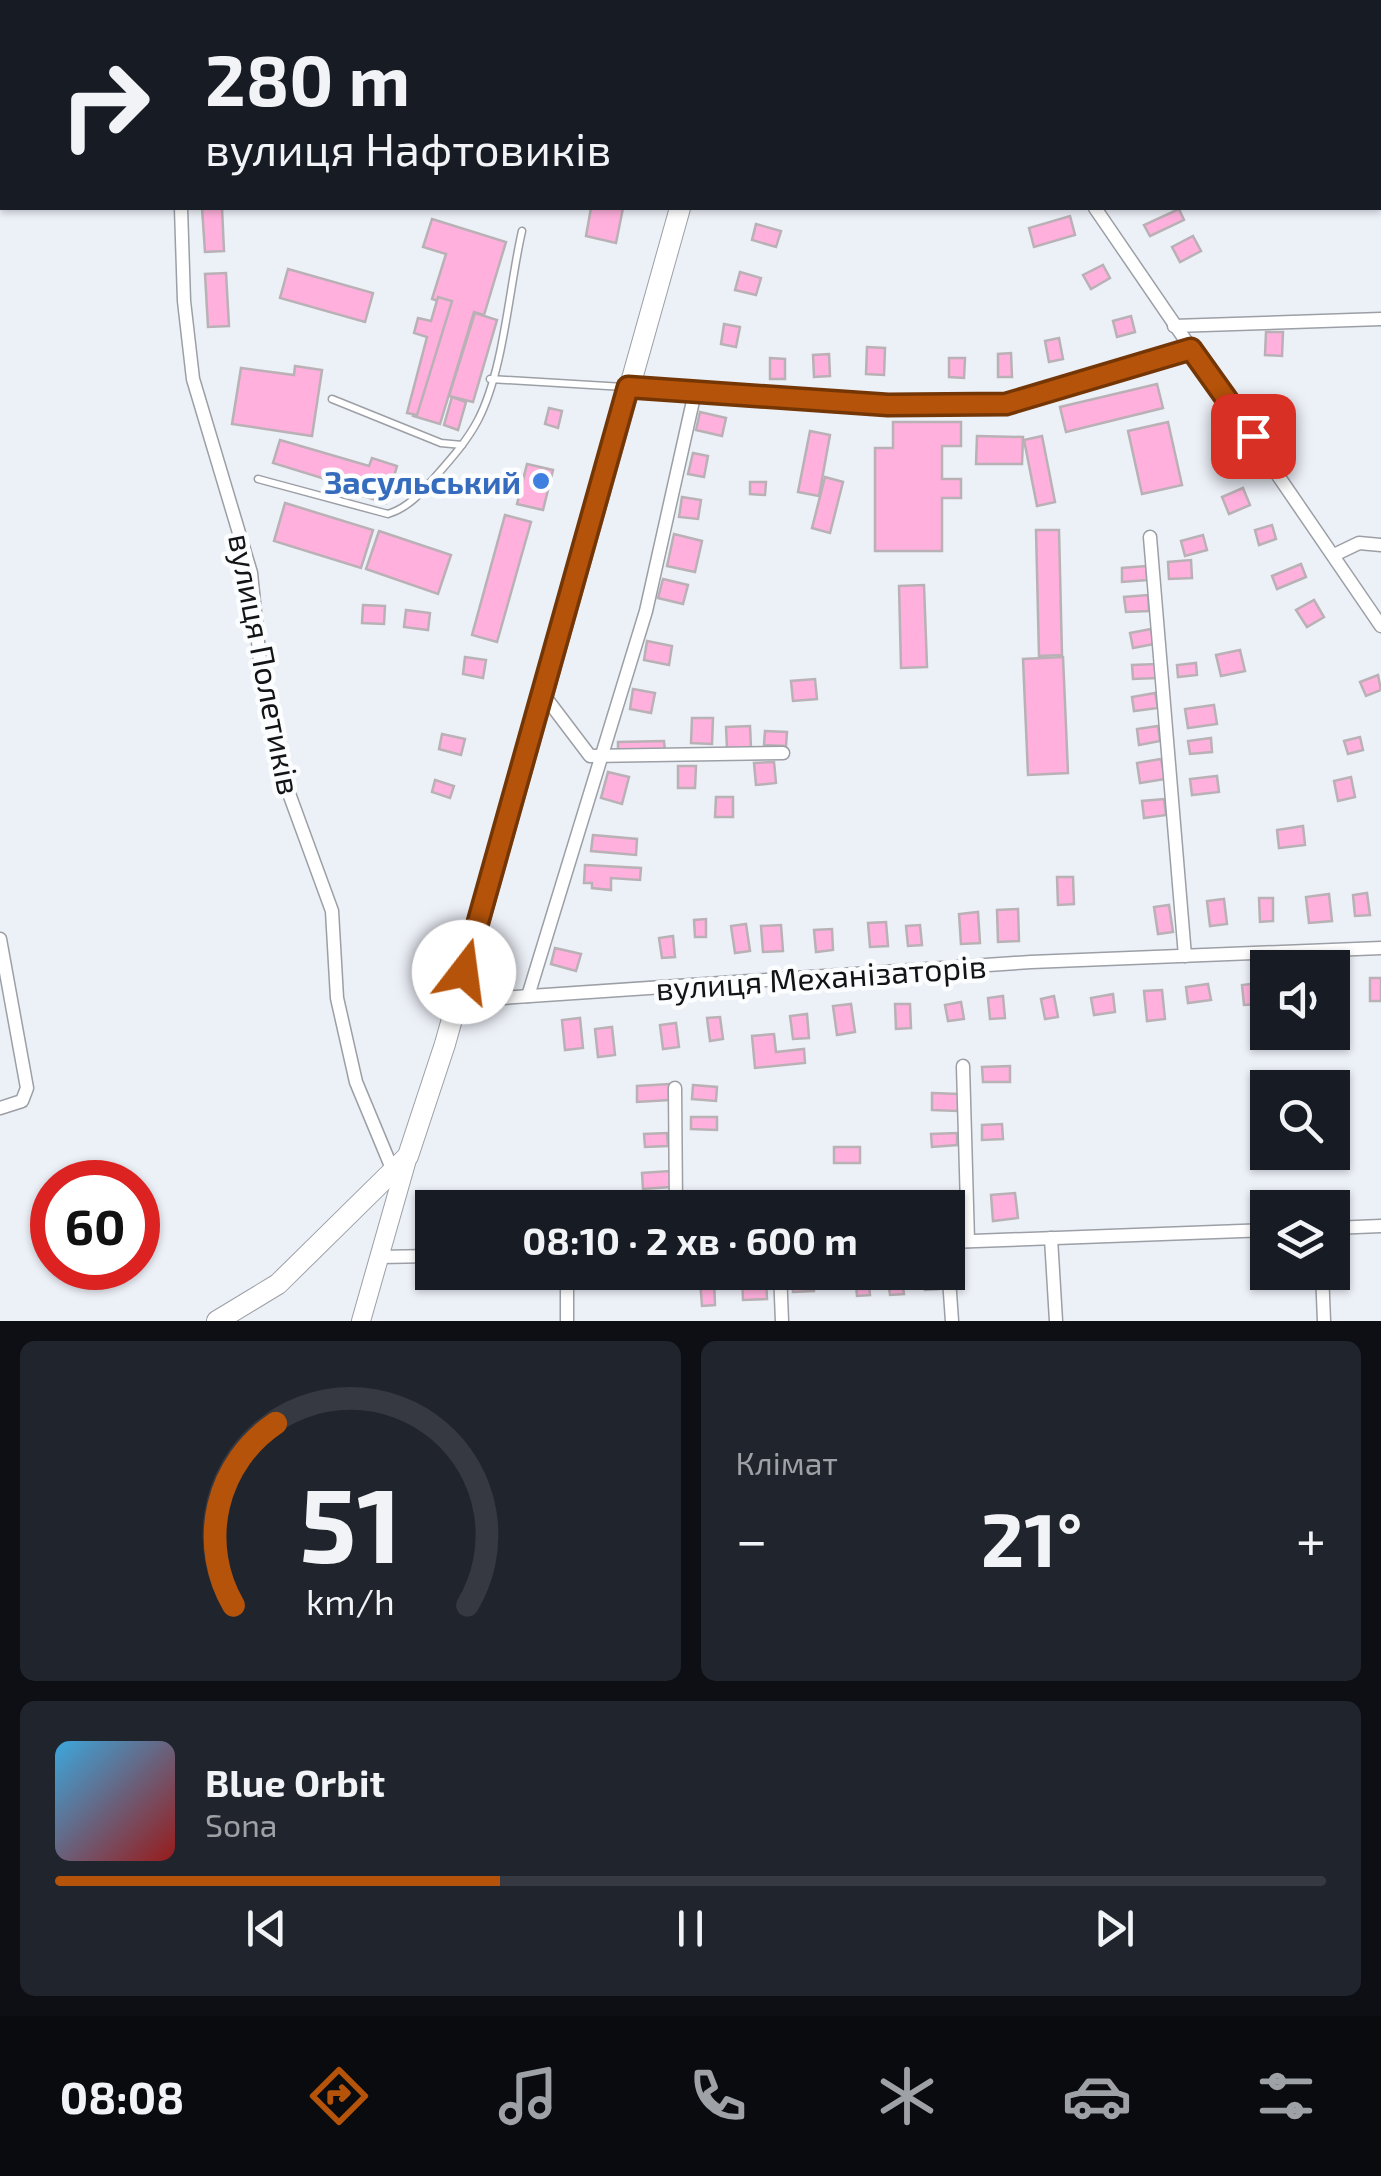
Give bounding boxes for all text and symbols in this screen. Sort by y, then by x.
text: 280 m [205,36,410,120]
icon: right [40,40,170,170]
text: вулиця Нафтовиків [205,121,611,175]
pin [1211,394,1296,479]
icon: arrive [1226,409,1281,464]
place label: Засульський [324,462,521,501]
marker: Засульський [530,470,552,492]
street label: вулиця Полетиків [221,530,310,798]
position arrow [412,920,516,1024]
street label: вулиця Механізаторів [654,945,988,1008]
map controls [1250,950,1350,1290]
button: sound [1250,950,1350,1050]
button: search [1250,1070,1350,1170]
speed limit sign: 60 [30,1160,160,1290]
button: layers [1250,1190,1350,1290]
text: 08:10 · 2 хв · 600 m [522,1217,858,1263]
text: Клімат [736,1443,838,1481]
text: 51 [299,1459,401,1584]
text: 21° [981,1492,1083,1582]
text: − [736,1505,768,1571]
text: + [1296,1505,1326,1571]
text: km/h [306,1579,395,1622]
text: Blue Orbit [205,1759,385,1805]
text: Sona [205,1805,277,1843]
icon: previous [239,1901,294,1956]
icon: pause [663,1901,718,1956]
icon: next [1087,1901,1142,1956]
icon: directions [304,2061,374,2131]
icon: music [493,2061,563,2131]
icon: phone [683,2061,753,2131]
icon: climate [872,2061,942,2131]
icon: car [1062,2061,1132,2131]
icon: filters [1251,2061,1321,2131]
text: 08:08 [60,2069,184,2123]

